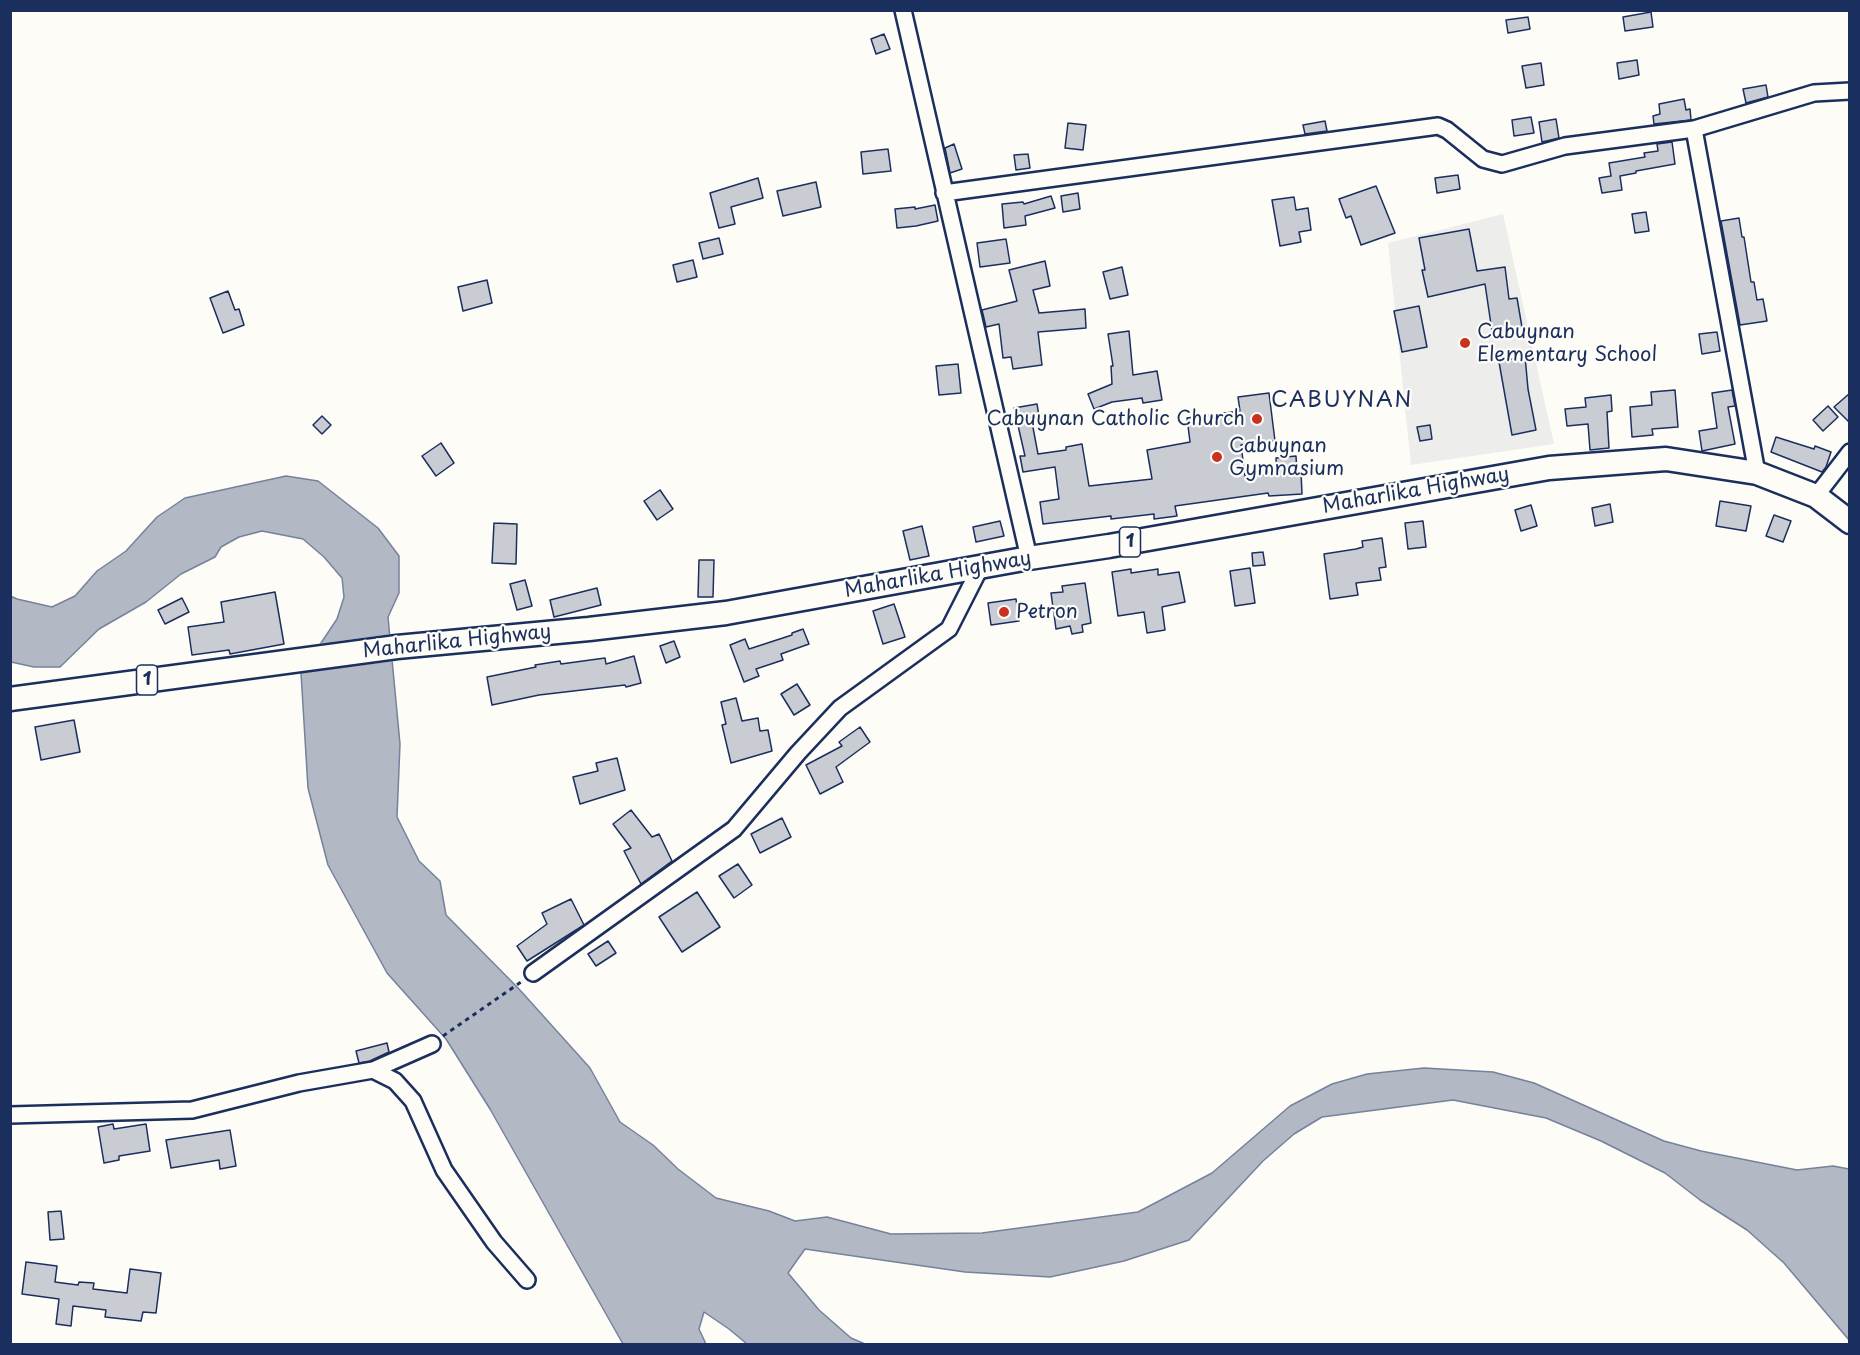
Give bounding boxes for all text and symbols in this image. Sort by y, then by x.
place label: Cabuynan Elementary School [1477,320,1657,367]
marker: Cabuynan Elementary School [1458,336,1472,350]
district label: CABUYNAN [1271,388,1413,414]
place label: Cabuynan Catholic Church [987,407,1245,431]
marker: Cabuynan Catholic Church [1250,412,1264,426]
place label: Cabuynan Gymnasium [1229,434,1344,481]
marker: Cabuynan Gymnasium [1210,450,1224,464]
street label: Maharlika Highway [1321,463,1511,519]
road number: 1 [1120,527,1140,557]
street label: Maharlika Highway [843,547,1033,603]
place label: Petron [1016,600,1078,624]
marker: Petron [997,605,1011,619]
street label: Maharlika Highway [362,620,552,664]
road number: 1 [136,665,158,695]

